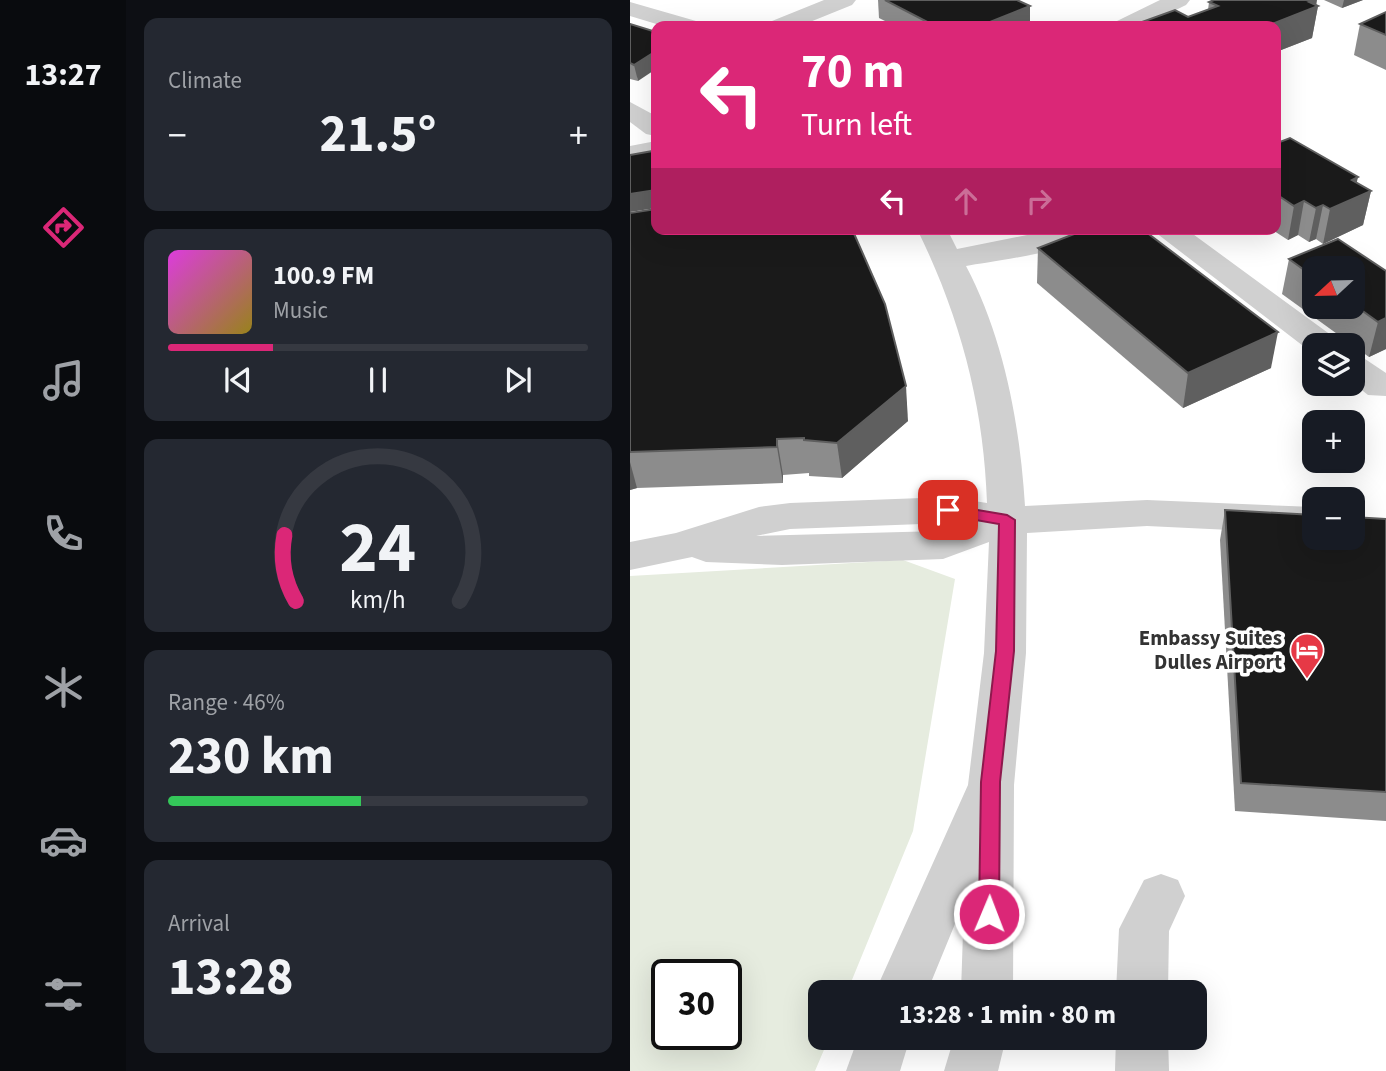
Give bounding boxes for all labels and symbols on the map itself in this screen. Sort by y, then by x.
north arrow [1302,256,1365,318]
pin [918,480,978,540]
place label: Embassy Suites Dulles Airport [1139,623,1282,677]
hotel icon: Embassy Suites Dulles Airport [1288,631,1326,680]
position arrow [952,877,1026,951]
speed limit sign: 30 [651,959,742,1050]

